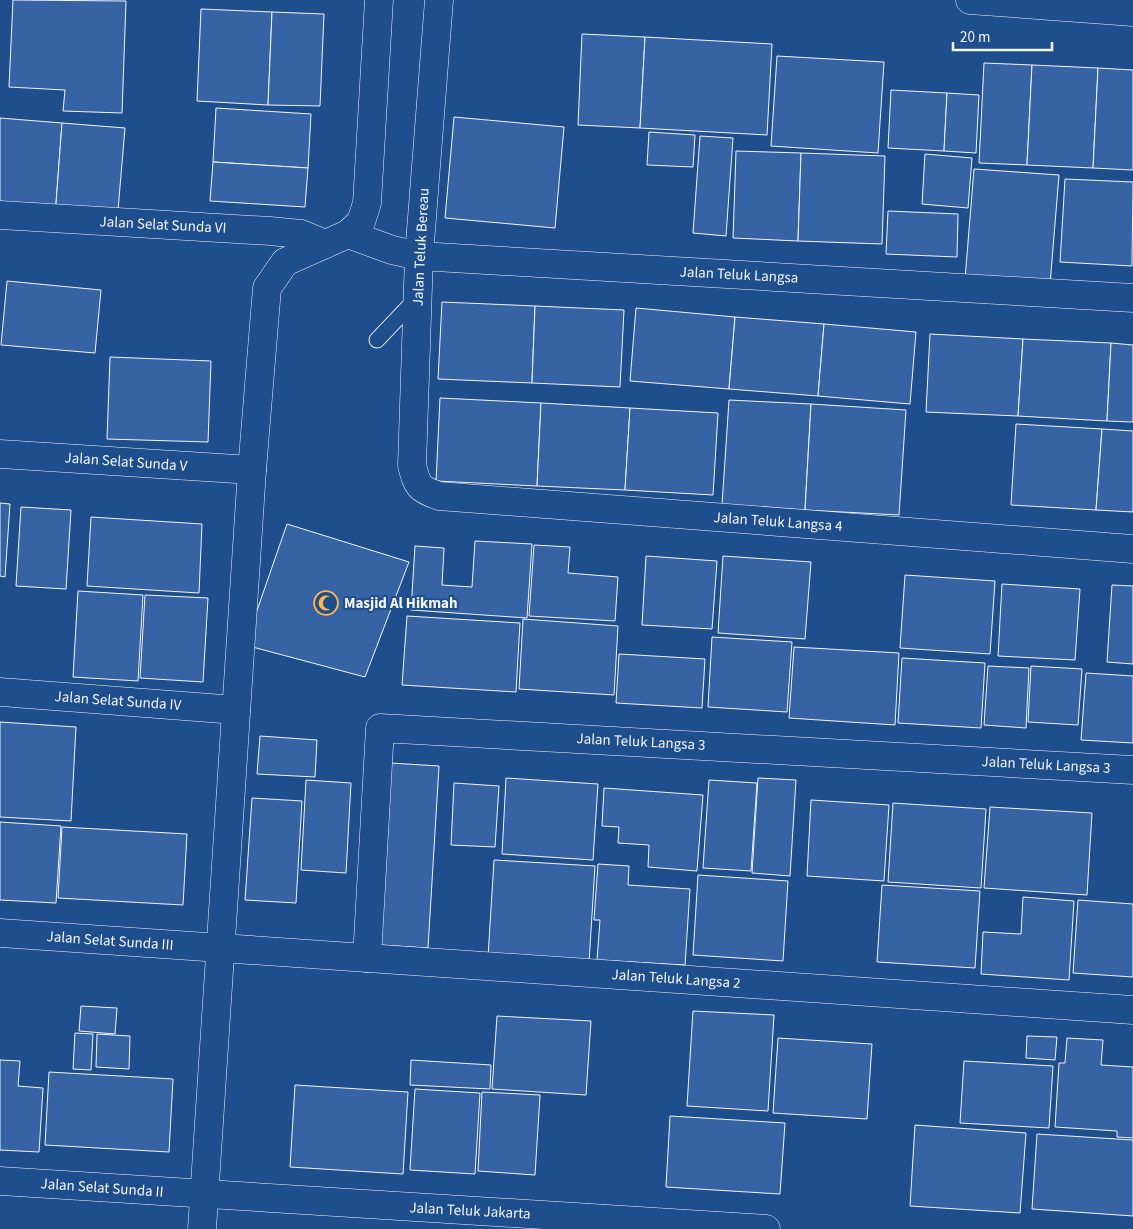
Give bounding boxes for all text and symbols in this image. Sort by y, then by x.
scale bar [953,20,1052,52]
text: 20 m [960,27,990,48]
street label: Jalan Teluk Bereau [407,187,435,307]
street label: Jalan Selat Sunda VI [99,211,227,239]
street label: Jalan Teluk Langsa [679,261,799,289]
street label: Jalan Selat Sunda V [64,447,188,477]
street label: Jalan Teluk Langsa 4 [713,507,844,537]
mosque icon: Masjid Al Hikmah [313,590,339,616]
place label: Masjid Al Hikmah [344,593,458,614]
street label: Jalan Selat Sunda IV [54,686,182,716]
street label: Jalan Teluk Langsa 3 [576,728,706,756]
street label: Jalan Teluk Langsa 3 [981,751,1111,779]
street label: Jalan Selat Sunda III [46,926,174,956]
street label: Jalan Teluk Langsa 2 [611,964,741,994]
street label: Jalan Selat Sunda II [40,1173,164,1203]
street label: Jalan Teluk Jakarta [409,1197,531,1225]

